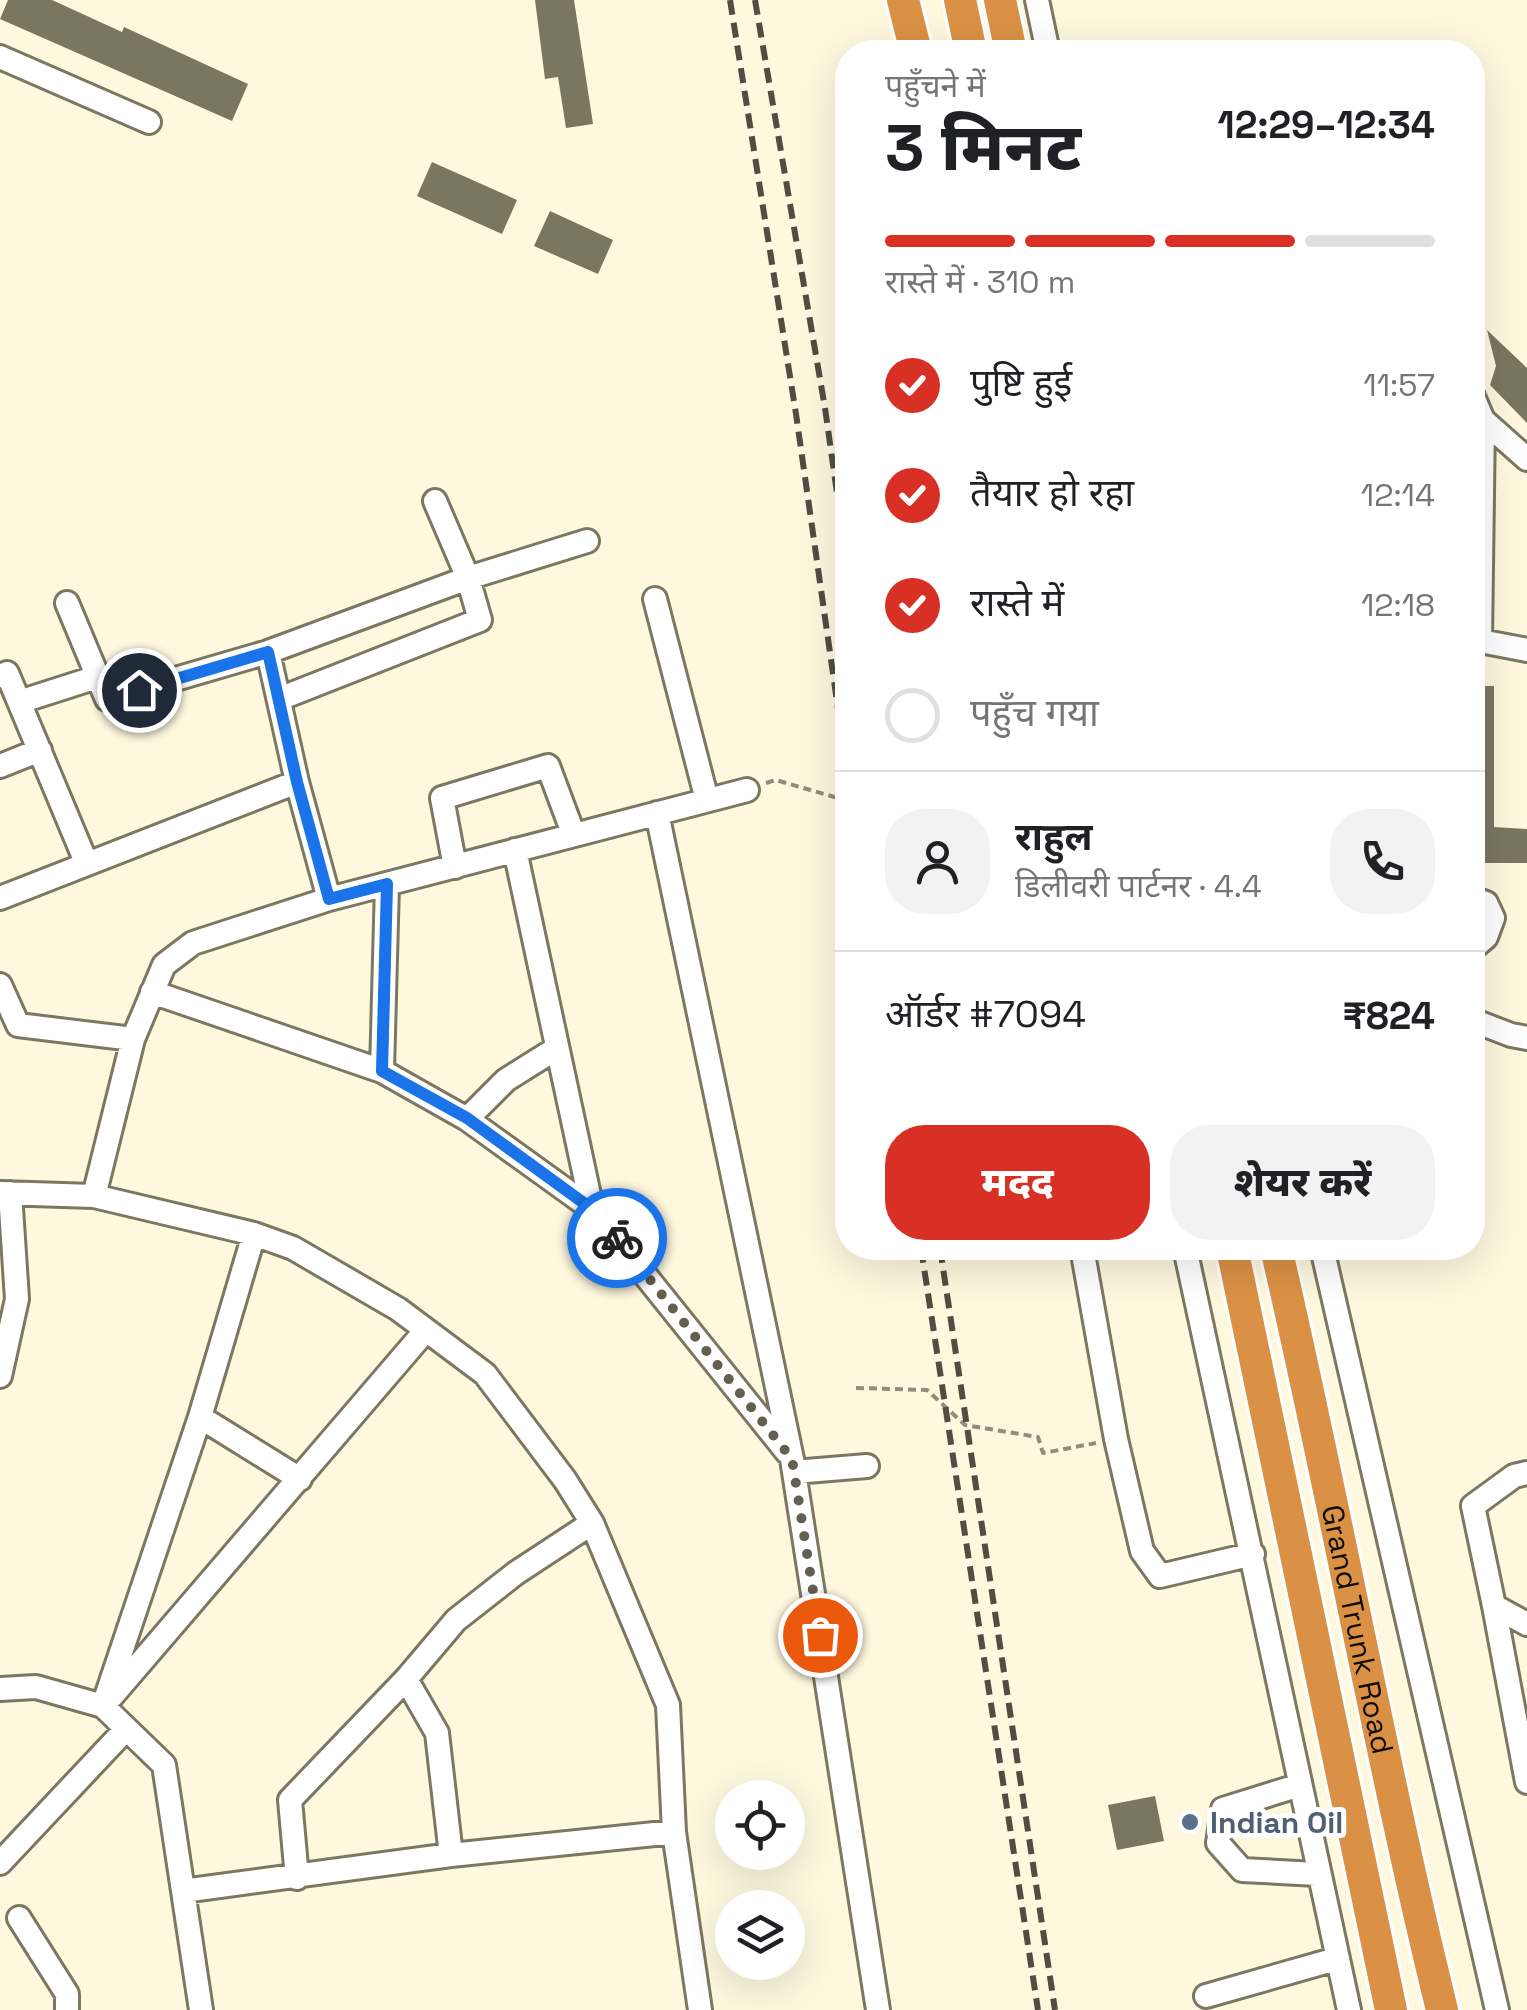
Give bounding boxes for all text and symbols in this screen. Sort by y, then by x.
text: पहुँचने में [885,66,986,106]
text: 12:29–12:34 [1217,101,1435,149]
text: 3 मिनट [885,106,1081,189]
text: रास्ते में · 310 m [885,262,1075,302]
icon: check [885,358,940,413]
text: पुष्टि हुई [970,359,1072,407]
text: 11:57 [1363,365,1435,405]
icon: check [885,468,940,523]
text: तैयार हो रहा [970,469,1134,517]
text: 12:14 [1361,475,1435,515]
icon: check [885,578,940,633]
text: रास्ते में [970,579,1064,627]
text: 12:18 [1361,585,1435,625]
pin [97,648,182,733]
icon: home [112,663,167,718]
text: पहुँच गया [970,689,1099,737]
button: person [885,809,990,914]
button: phone [1330,809,1435,914]
text: राहुल [1015,813,1092,861]
text: डिलीवरी पार्टनर · 4.4 [1015,866,1262,906]
text: ऑर्डर #7094 [885,990,1086,1038]
text: ₹824 [1342,992,1435,1040]
button: मदद [885,1125,1150,1240]
button: शेयर करें [1170,1125,1435,1240]
courier [567,1188,667,1288]
icon: bike [590,1211,645,1266]
street label: Grand Trunk Road [1313,1501,1403,1757]
pin [778,1593,863,1678]
icon: bag [793,1608,848,1663]
map controls [715,1780,805,1980]
button: locate [715,1780,805,1870]
place label: Indian Oil [1210,1803,1343,1842]
marker: Indian Oil [1179,1811,1201,1833]
button: layers [715,1890,805,1980]

